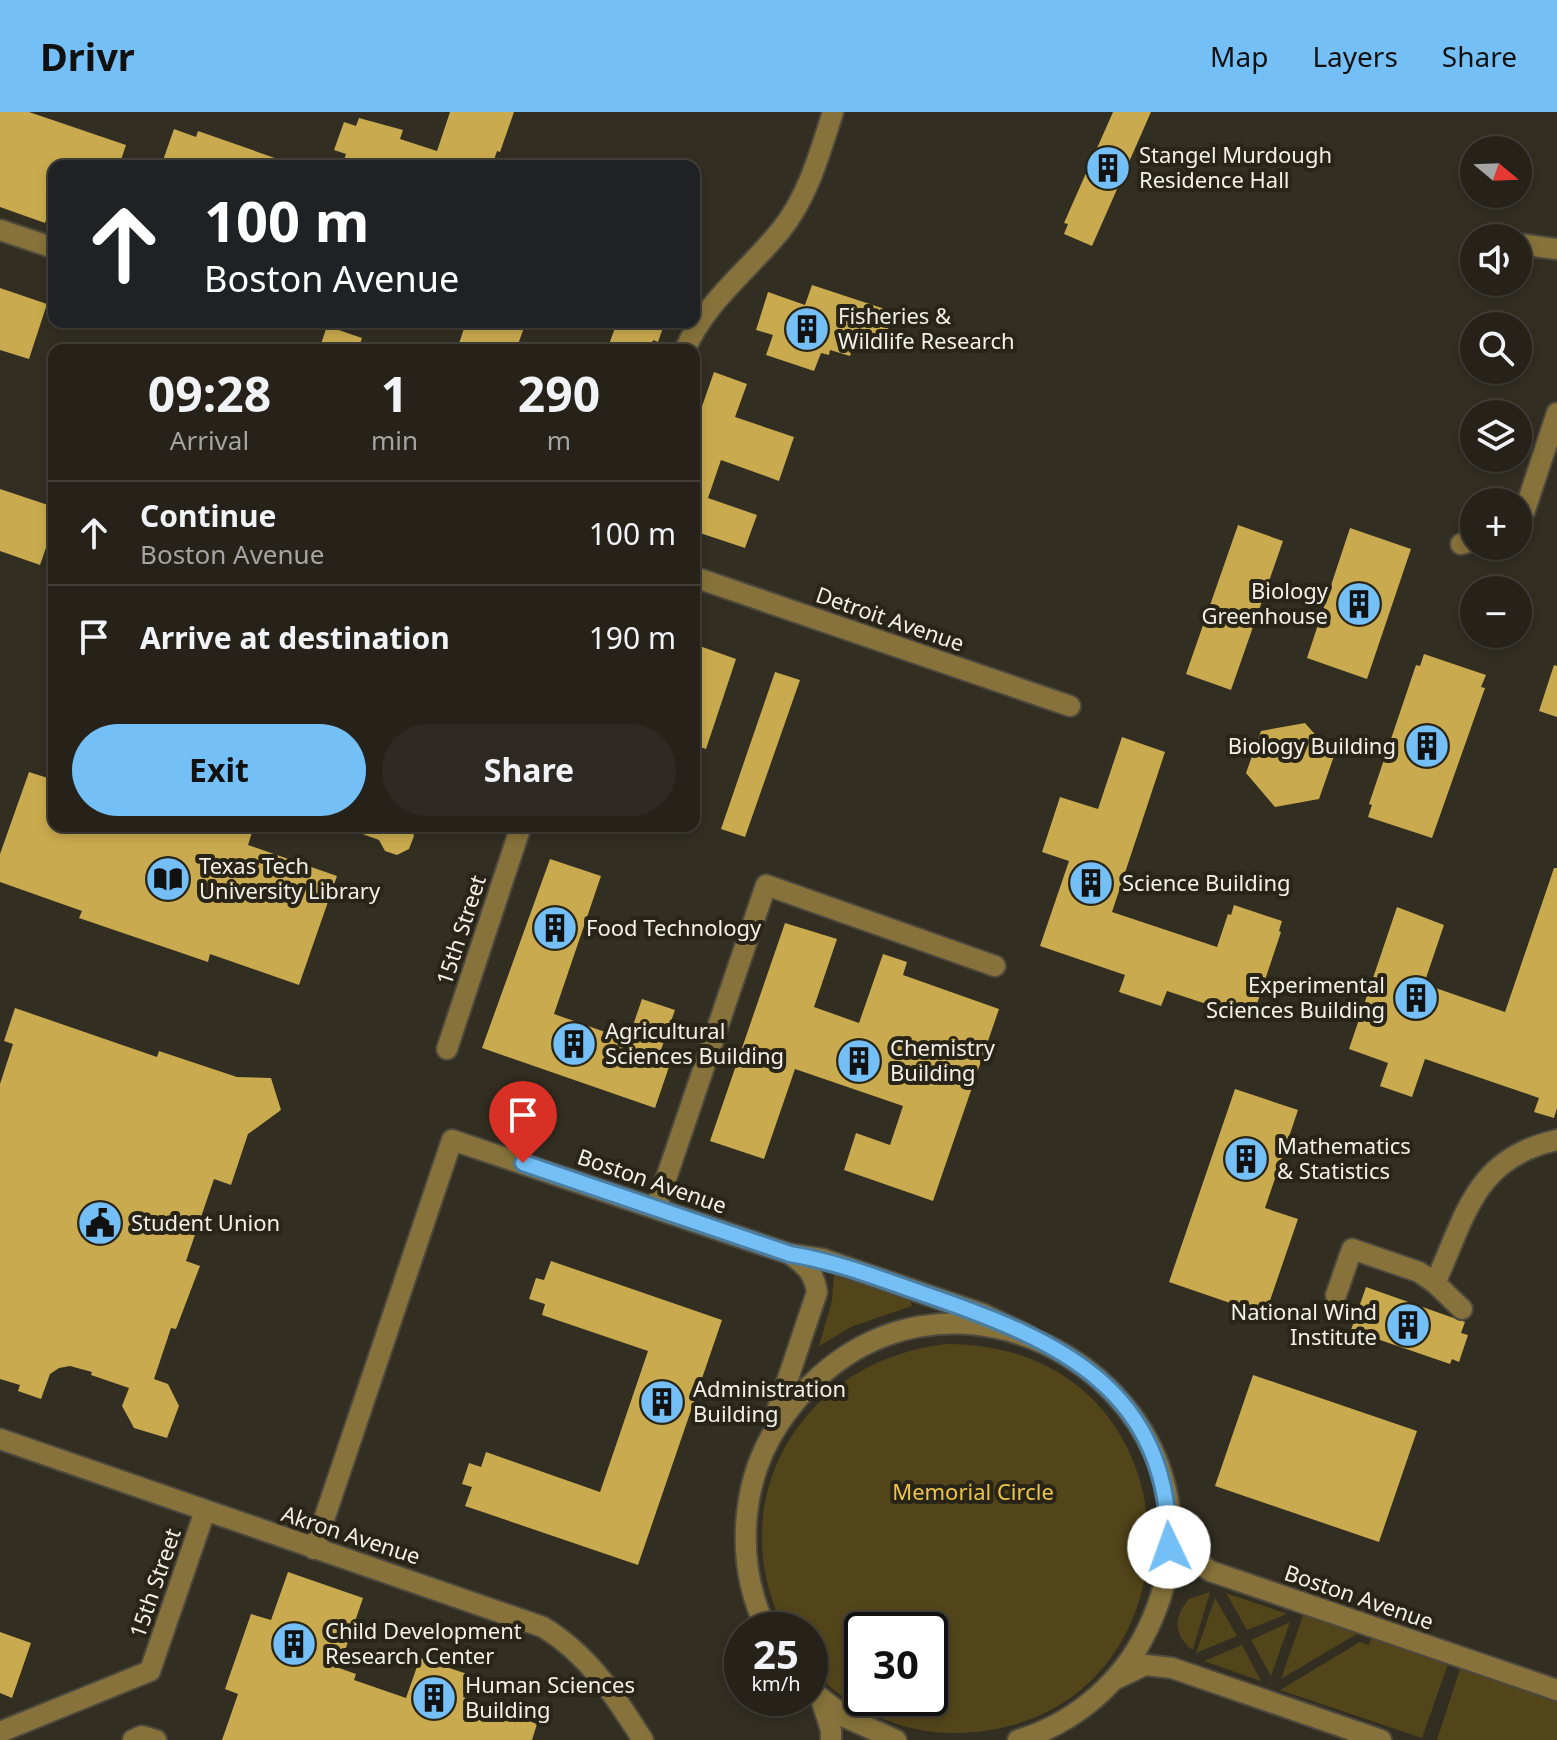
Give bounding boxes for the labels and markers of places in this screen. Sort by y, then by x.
place label: Stangel Murdough Residence Hall [1139,139,1332,194]
building icon: Stangel Murdough Residence Hall [1084,144,1132,192]
place label: Fisheries & Wildlife Research [838,300,1015,355]
building icon: Fisheries & Wildlife Research [783,305,831,353]
place label: Biology Greenhouse [1201,575,1329,630]
building icon: Biology Greenhouse [1335,580,1383,628]
building icon: Biology Building [1403,722,1451,770]
place label: Biology Building [1228,730,1396,760]
place label: Texas Tech University Library [199,850,381,905]
library icon: Texas Tech University Library [144,855,192,903]
building icon: Science Building [1067,859,1115,907]
place label: Science Building [1122,867,1291,897]
building icon: Food Technology [531,904,579,952]
place label: Food Technology [586,912,762,942]
place label: Experimental Sciences Building [1206,969,1385,1024]
building icon: Experimental Sciences Building [1392,974,1440,1022]
place label: Agricultural Sciences Building [605,1015,784,1070]
building icon: Agricultural Sciences Building [550,1020,598,1068]
place label: Chemistry Building [890,1032,996,1087]
building icon: Chemistry Building [835,1037,883,1085]
pin [489,1081,557,1163]
place label: Mathematics & Statistics [1277,1130,1411,1185]
building icon: Mathematics & Statistics [1222,1135,1270,1183]
public building icon: Student Union [76,1199,124,1247]
place label: Student Union [131,1207,280,1237]
place label: National Wind Institute [1230,1296,1377,1351]
building icon: National Wind Institute [1384,1301,1432,1349]
place label: Administration Building [693,1373,846,1428]
building icon: Administration Building [638,1378,686,1426]
place label: Child Development Research Center [325,1615,522,1670]
building icon: Child Development Research Center [270,1620,318,1668]
place label: Human Sciences Building [465,1669,635,1724]
building icon: Human Sciences Building [410,1674,458,1722]

